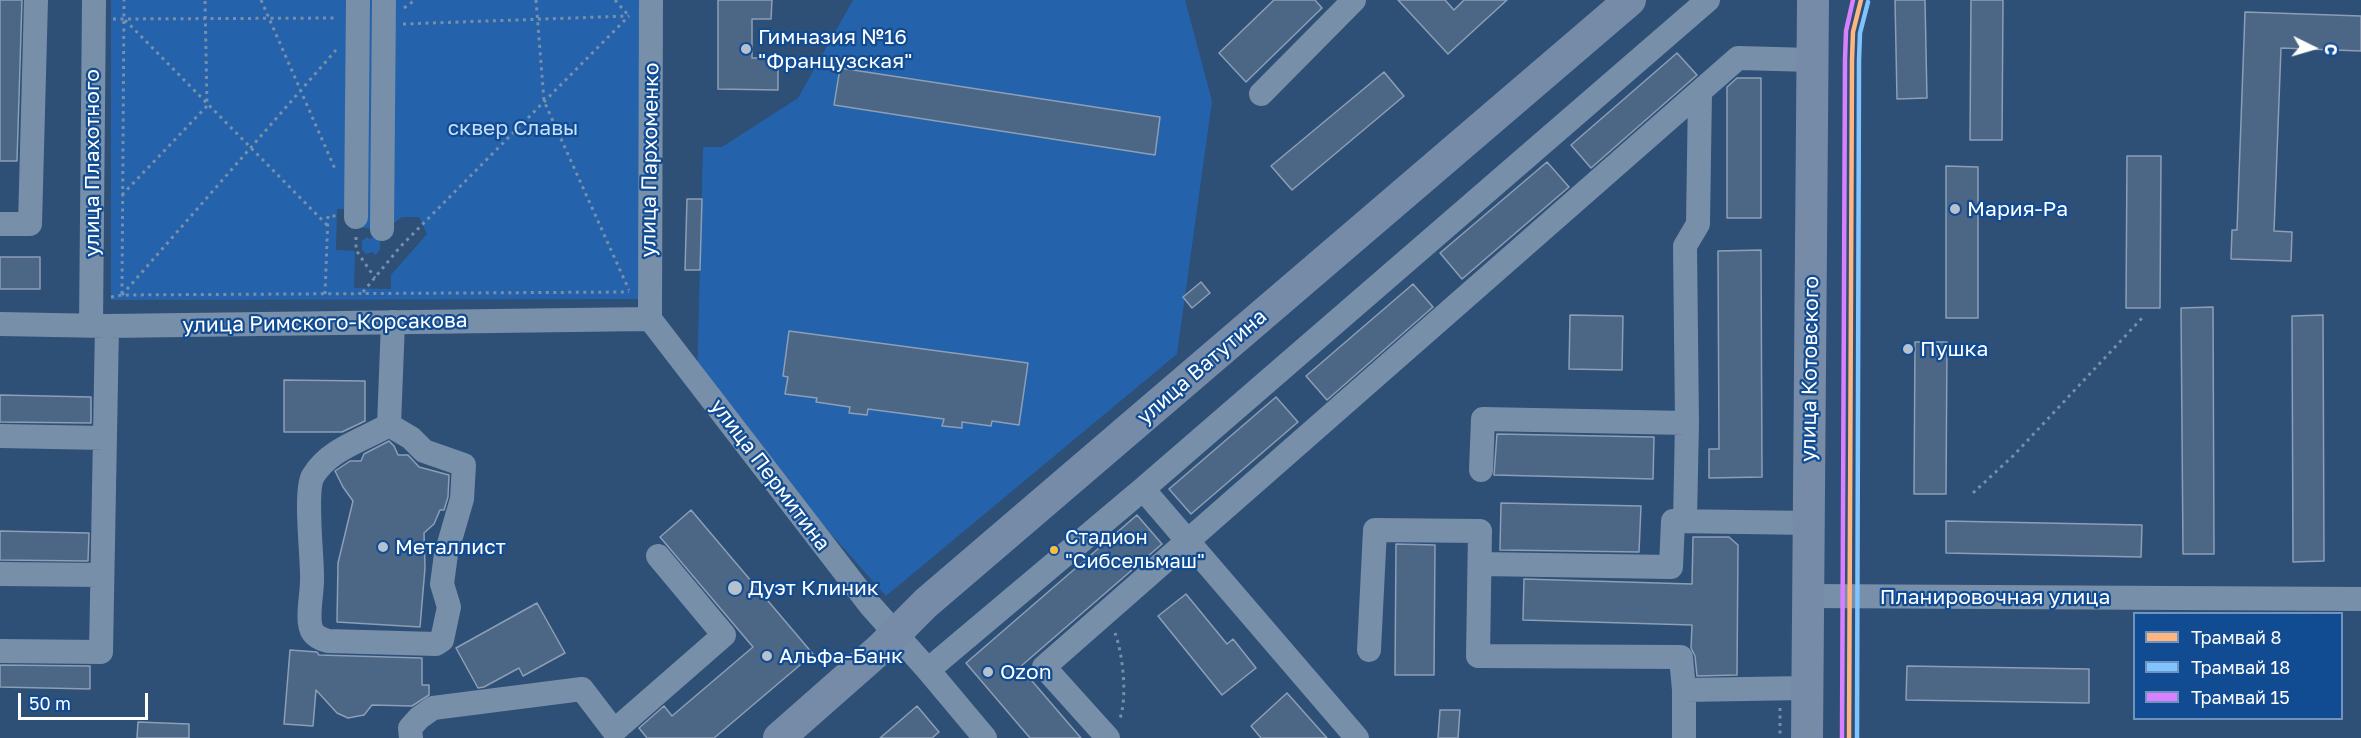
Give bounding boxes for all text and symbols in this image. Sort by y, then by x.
north arrow [2283,18,2343,78]
place label: Гимназия №16 "Французская" [758,24,912,74]
marker: Гимназия №16 "Французская" [739,42,753,56]
text: С [2320,43,2341,56]
street label: улица Пархоменко [636,62,664,258]
street label: улица Плахотного [79,69,105,257]
park label: сквер Славы [448,115,578,141]
place label: Мария-Ра [1967,196,2068,222]
marker: Мария-Ра [1948,202,1962,216]
street label: улица Котовского [1796,276,1824,462]
street label: улица Ватутина [1132,304,1272,430]
street label: улица Римского-Корсакова [182,308,468,338]
place label: Пушка [1920,336,1988,362]
marker: Пушка [1901,342,1915,356]
street label: улица Пермитина [705,394,835,556]
place label: Стадион "Сибсельмаш" [1065,526,1205,573]
place label: Металлист [395,534,506,560]
marker: Металлист [376,540,390,554]
marker: Стадион "Сибсельмаш" [1048,544,1060,556]
place label: Дуэт Клиник [748,575,879,601]
marker: Дуэт Клиник [726,579,744,597]
street label: Планировочная улица [1880,584,2110,610]
legend [2133,612,2343,720]
text: Трамвай 8 [2191,626,2282,648]
place label: Альфа-Банк [779,643,903,669]
marker: Альфа-Банк [760,649,774,663]
text: Трамвай 18 [2191,656,2290,678]
place label: Ozon [1000,659,1052,685]
marker: Ozon [981,665,995,679]
scale bar [21,681,152,719]
text: Трамвай 15 [2191,686,2290,708]
text: 50 m [29,692,71,714]

